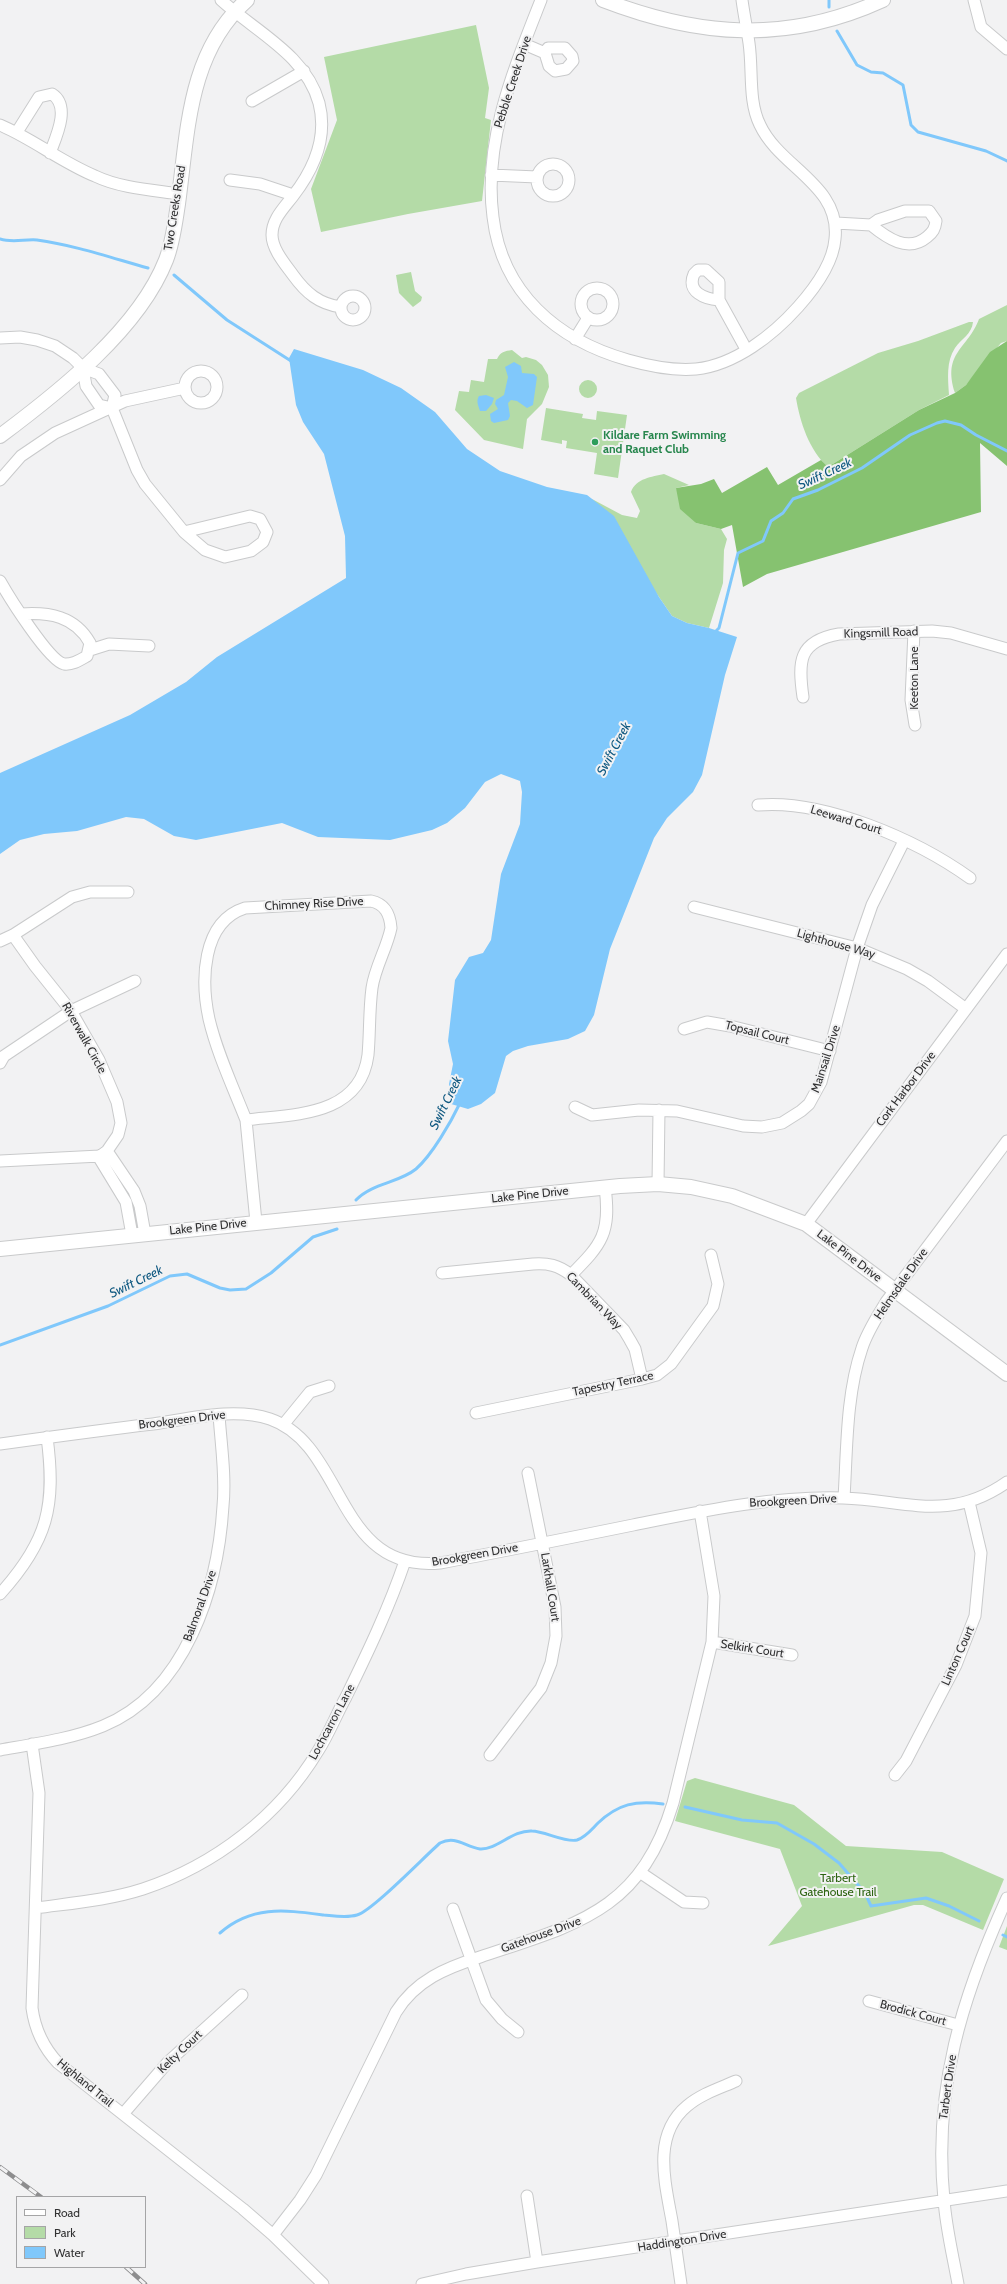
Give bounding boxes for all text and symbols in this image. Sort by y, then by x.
street label: Pebble Creek Drive [491,34,535,130]
street label: Two Creeks Road [161,165,189,251]
place label: Kildare Farm Swimming and Raquet Club [603,428,726,456]
marker: Kildare Farm Swimming and Raquet Club [590,437,600,447]
water label: Swift Creek [796,455,854,493]
street label: Kingsmill Road [843,625,919,641]
street label: Keeton Lane [907,646,921,710]
water label: Swift Creek [594,720,634,778]
street label: Leeward Court [809,802,883,838]
street label: Chimney Rise Drive [264,894,364,914]
street label: Lighthouse Way [795,926,877,962]
street label: Riverwalk Circle [59,1000,109,1076]
street label: Topsail Court [723,1018,791,1048]
street label: Mainsail Drive [808,1023,844,1095]
street label: Cork Harbor Drive [873,1049,939,1129]
water label: Swift Creek [426,1074,466,1132]
street label: Lake Pine Drive [491,1184,569,1206]
street label: Lake Pine Drive [169,1216,247,1238]
street label: Lake Pine Drive [814,1227,884,1285]
street label: Helmsdale Drive [871,1246,931,1322]
water label: Swift Creek [107,1262,165,1302]
street label: Cambrian Way [563,1269,625,1333]
street label: Tapestry Terrace [571,1368,655,1400]
street label: Brookgreen Drive [138,1408,226,1432]
street label: Brookgreen Drive [749,1492,837,1510]
street label: Brookgreen Drive [431,1540,519,1570]
street label: Larkhall Court [537,1552,563,1622]
street label: Balmoral Drive [180,1568,220,1644]
street label: Linton Court [939,1624,977,1688]
street label: Selkirk Court [719,1637,785,1661]
street label: Lochcarron Lane [306,1682,358,1762]
park label: Tarbert Gatehouse Trail [799,1871,877,1899]
street label: Gatehouse Drive [499,1914,583,1956]
street label: Brodick Court [878,1997,948,2029]
street label: Kelty Court [155,2027,205,2077]
street label: Tarbert Drive [936,2054,960,2120]
street label: Highland Trail [54,2056,116,2110]
legend [16,2196,146,2268]
text: Road [54,2205,80,2220]
text: Park [54,2225,76,2240]
street label: Haddington Drive [637,2227,727,2255]
text: Water [54,2245,84,2260]

